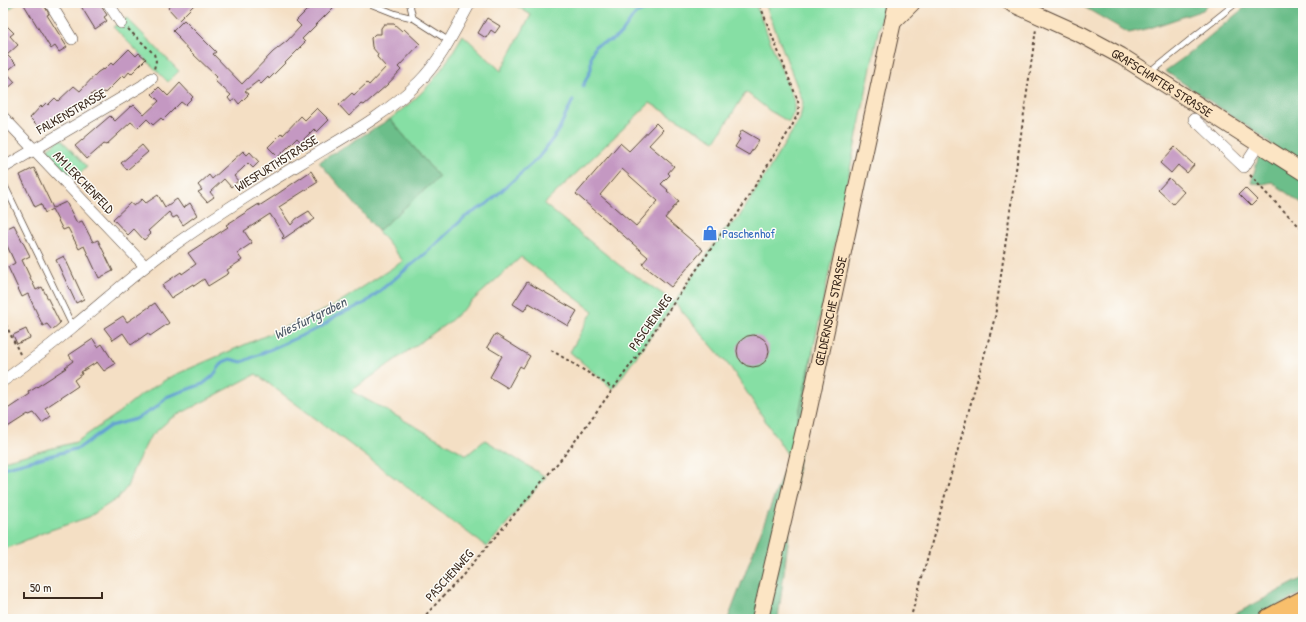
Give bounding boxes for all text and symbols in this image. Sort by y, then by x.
street label: GRAFSCHAFTER STRASSE [1108,44,1216,121]
street label: FALKENSTRASSE [32,84,109,139]
street label: WIESFURTHSTRASSE [231,130,321,196]
street label: AM LERCHENFELD [49,147,119,218]
shop icon: Paschenhof [701,224,719,242]
place label: Paschenhof [722,224,776,242]
street label: GELDERNSCHE STRASSE [809,254,851,367]
street label: PASCHENWEG [624,290,676,354]
water label: Wiesfurtgraben [270,291,351,344]
street label: PASCHENWEG [421,544,478,605]
scale bar [24,574,102,600]
text: 50 m [30,579,51,596]

